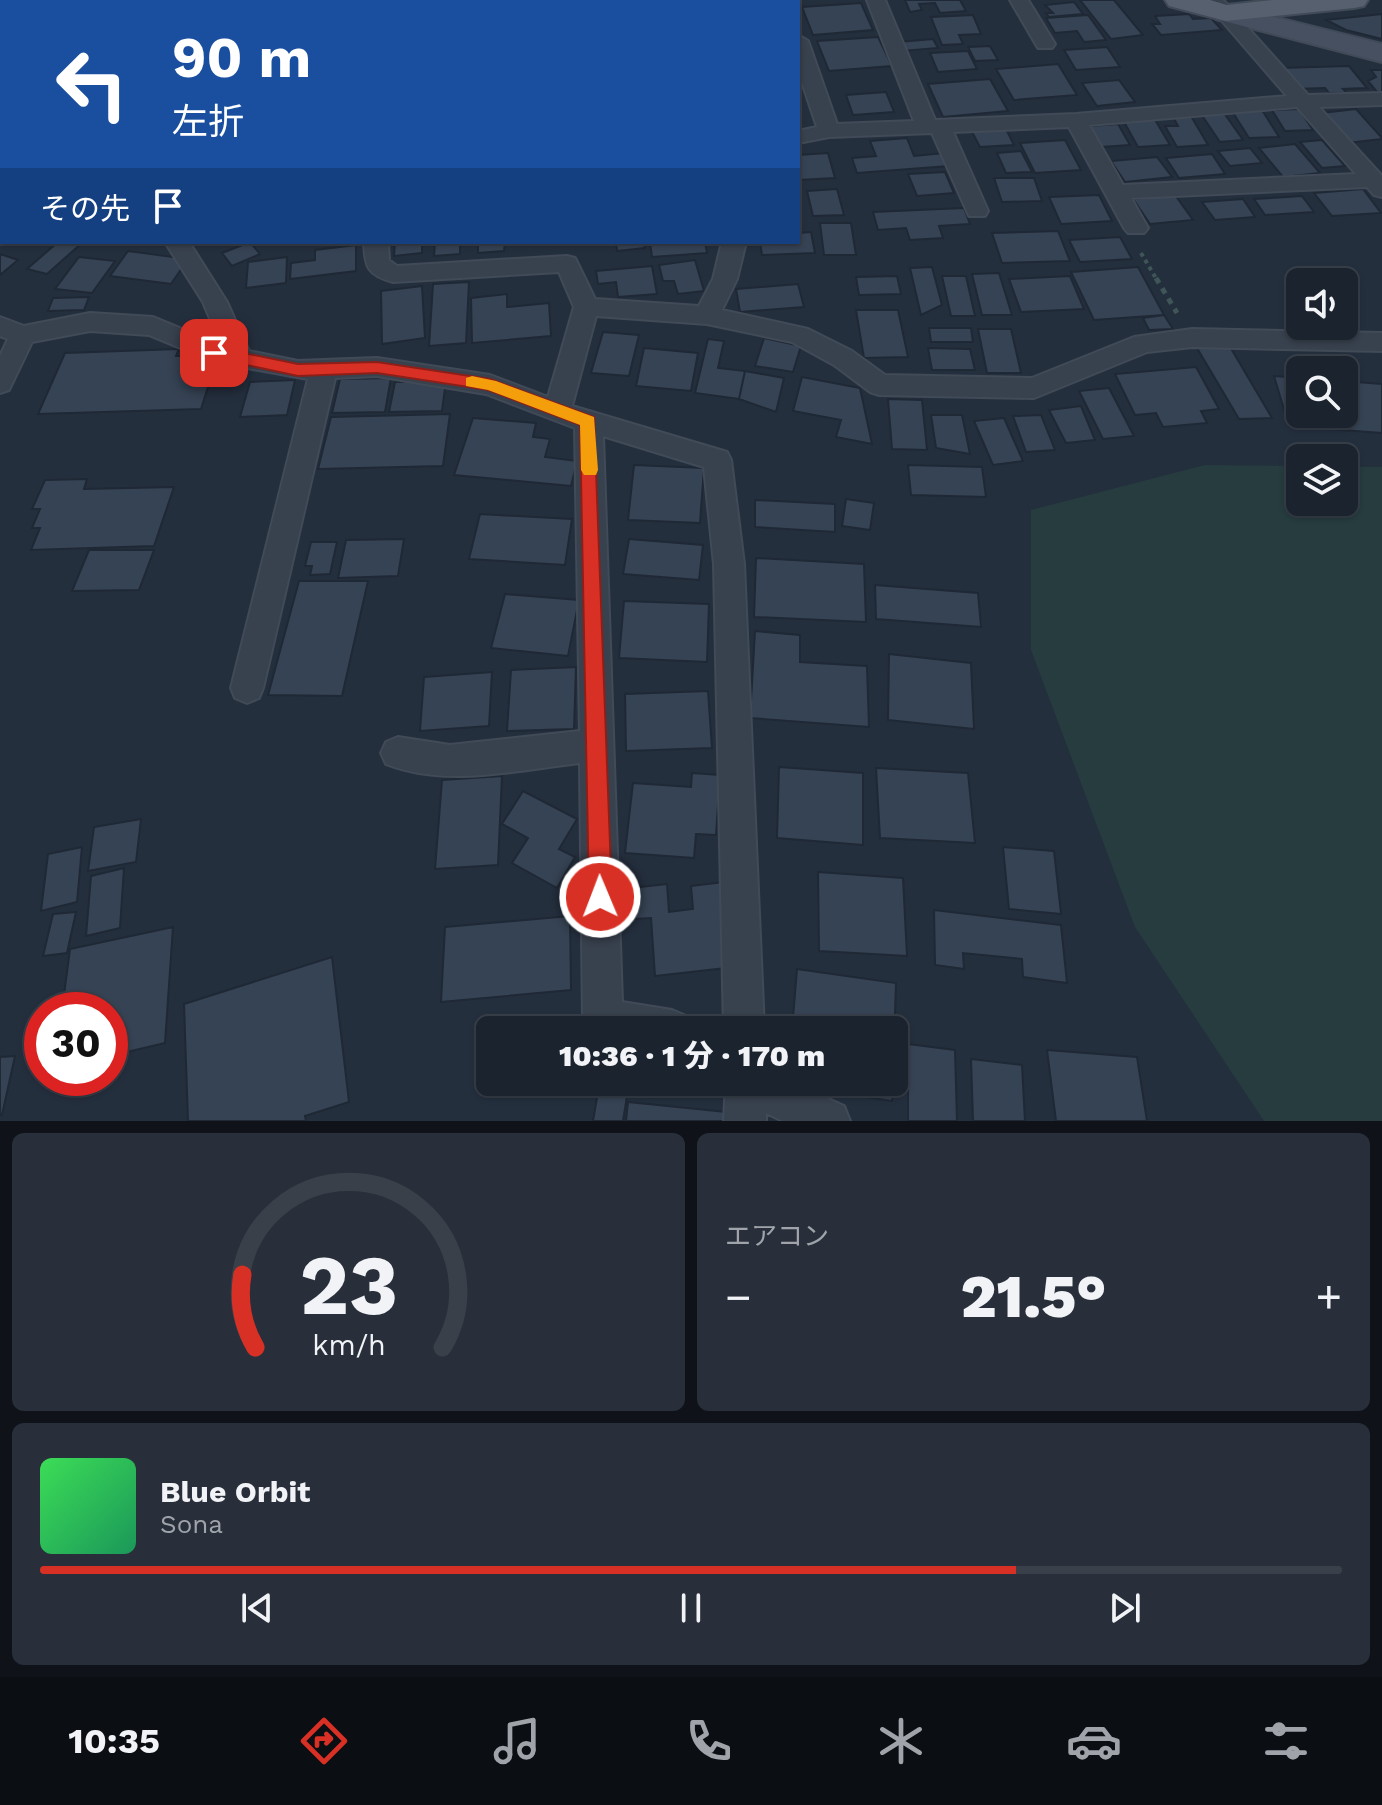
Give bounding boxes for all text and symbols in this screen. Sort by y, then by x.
text: 90 m [172,25,311,91]
icon: left [40,32,144,136]
text: 左折 [172,101,244,143]
icon: arrive [146,184,190,228]
text: その先 [40,191,130,226]
map controls [1286,268,1358,516]
button: sound [1286,268,1358,340]
pin [180,319,248,387]
icon: arrive [192,331,236,375]
button: search [1286,356,1358,428]
button: layers [1286,444,1358,516]
position arrow [558,855,642,939]
speed limit sign: 30 [24,992,128,1096]
text: 10:36 · 1 分 · 170 m [559,1038,825,1073]
text: エアコン [725,1221,829,1251]
text: 23 [299,1237,398,1334]
text: 21.5° [960,1261,1107,1332]
text: − [725,1271,752,1323]
text: + [1315,1271,1342,1323]
text: km/h [312,1328,385,1362]
text: Blue Orbit [160,1474,310,1509]
text: Sona [160,1509,223,1539]
icon: previous [235,1586,279,1630]
icon: pause [669,1586,713,1630]
icon: next [1103,1586,1147,1630]
icon: directions [296,1713,352,1769]
icon: music [489,1713,545,1769]
icon: phone [681,1713,737,1769]
icon: climate [873,1713,929,1769]
icon: car [1066,1713,1122,1769]
icon: filters [1258,1713,1314,1769]
text: 10:35 [68,1720,160,1762]

